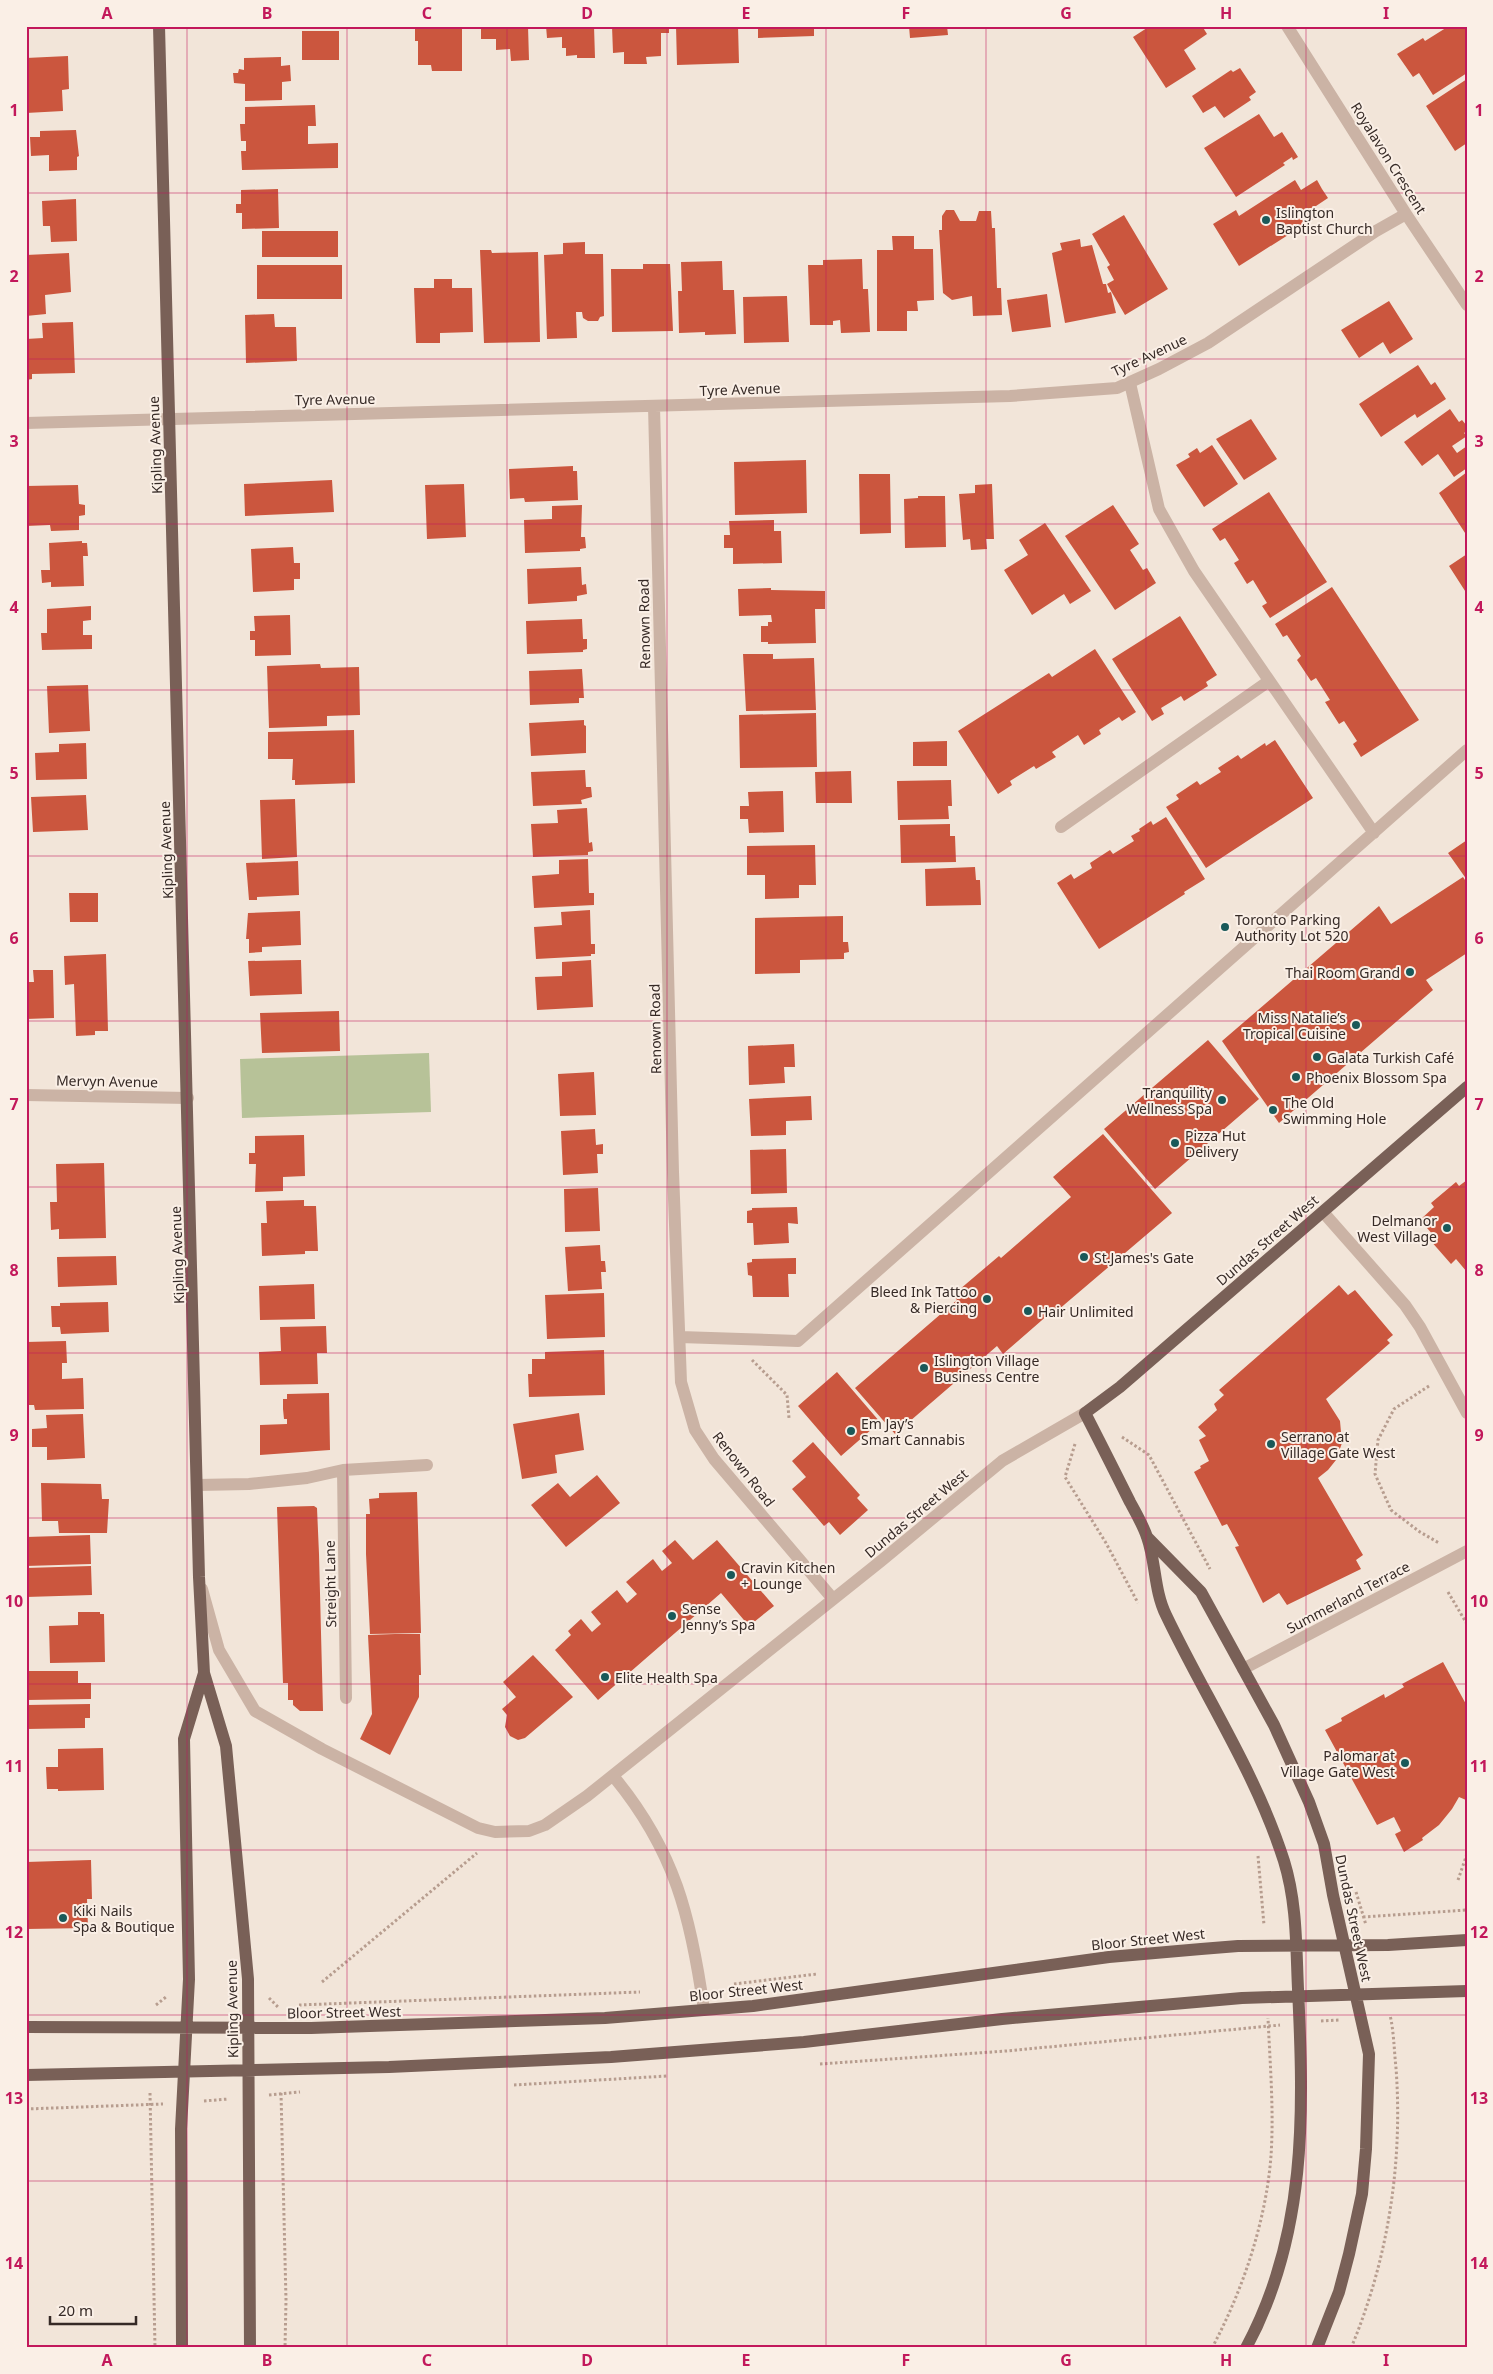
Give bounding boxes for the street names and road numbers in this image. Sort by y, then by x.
street label: Royalavon Crescent [1347,98,1431,218]
street label: Tyre Avenue [1108,329,1190,381]
street label: Tyre Avenue [699,378,781,400]
street label: Tyre Avenue [294,389,376,409]
street label: Kipling Avenue [144,396,166,494]
street label: Renown Road [634,579,654,669]
street label: Kipling Avenue [155,801,177,899]
street label: Renown Road [645,984,665,1074]
street label: Mervyn Avenue [56,1071,158,1091]
street label: Dundas Street West [1212,1190,1322,1290]
street label: Kipling Avenue [166,1206,188,1304]
street label: Renown Road [709,1428,779,1510]
street label: Dundas Street West [860,1464,972,1562]
street label: Streight Lane [320,1540,340,1628]
street label: Summerland Terrace [1283,1556,1413,1638]
street label: Dundas Street West [1331,1853,1377,1983]
street label: Bloor Street West [1090,1924,1206,1954]
street label: Kipling Avenue [222,1960,242,2058]
street label: Bloor Street West [688,1975,804,2005]
street label: Bloor Street West [287,2002,401,2022]

